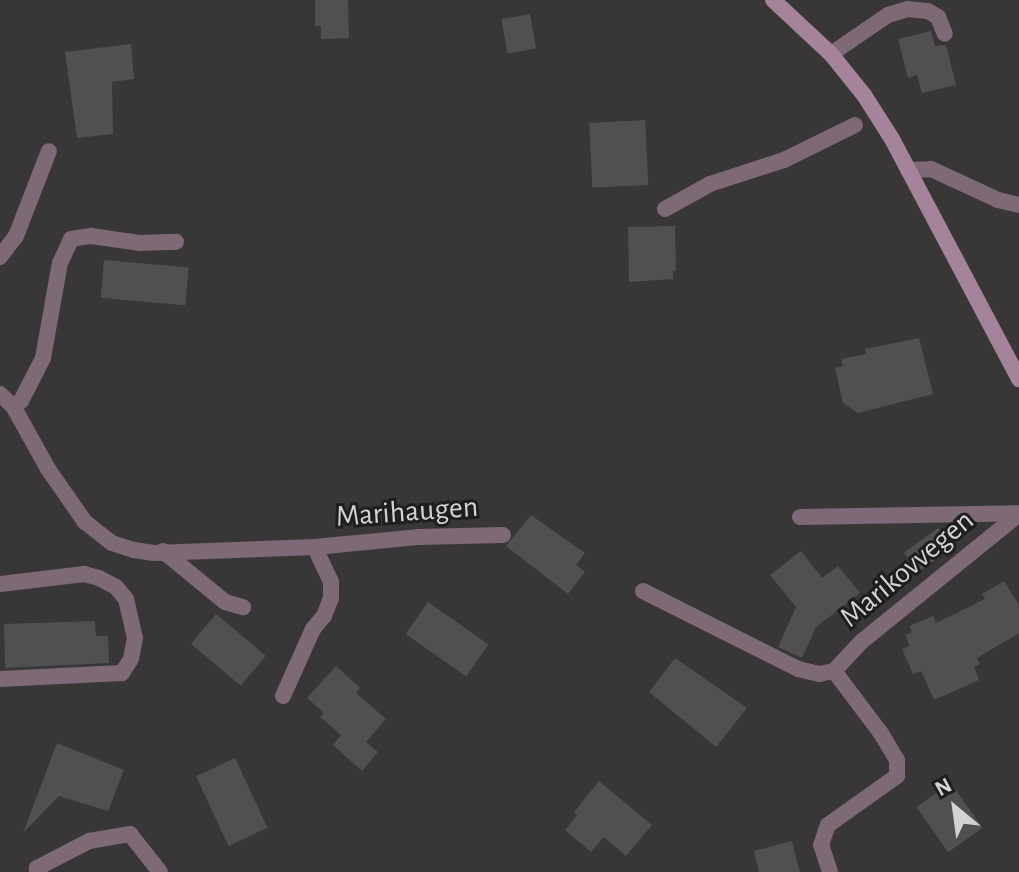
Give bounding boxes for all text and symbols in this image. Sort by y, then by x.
street label: Marihaugen [335,489,479,535]
street label: Marikovvegen [833,503,981,635]
north arrow [915,768,995,848]
text: N [931,774,955,800]

